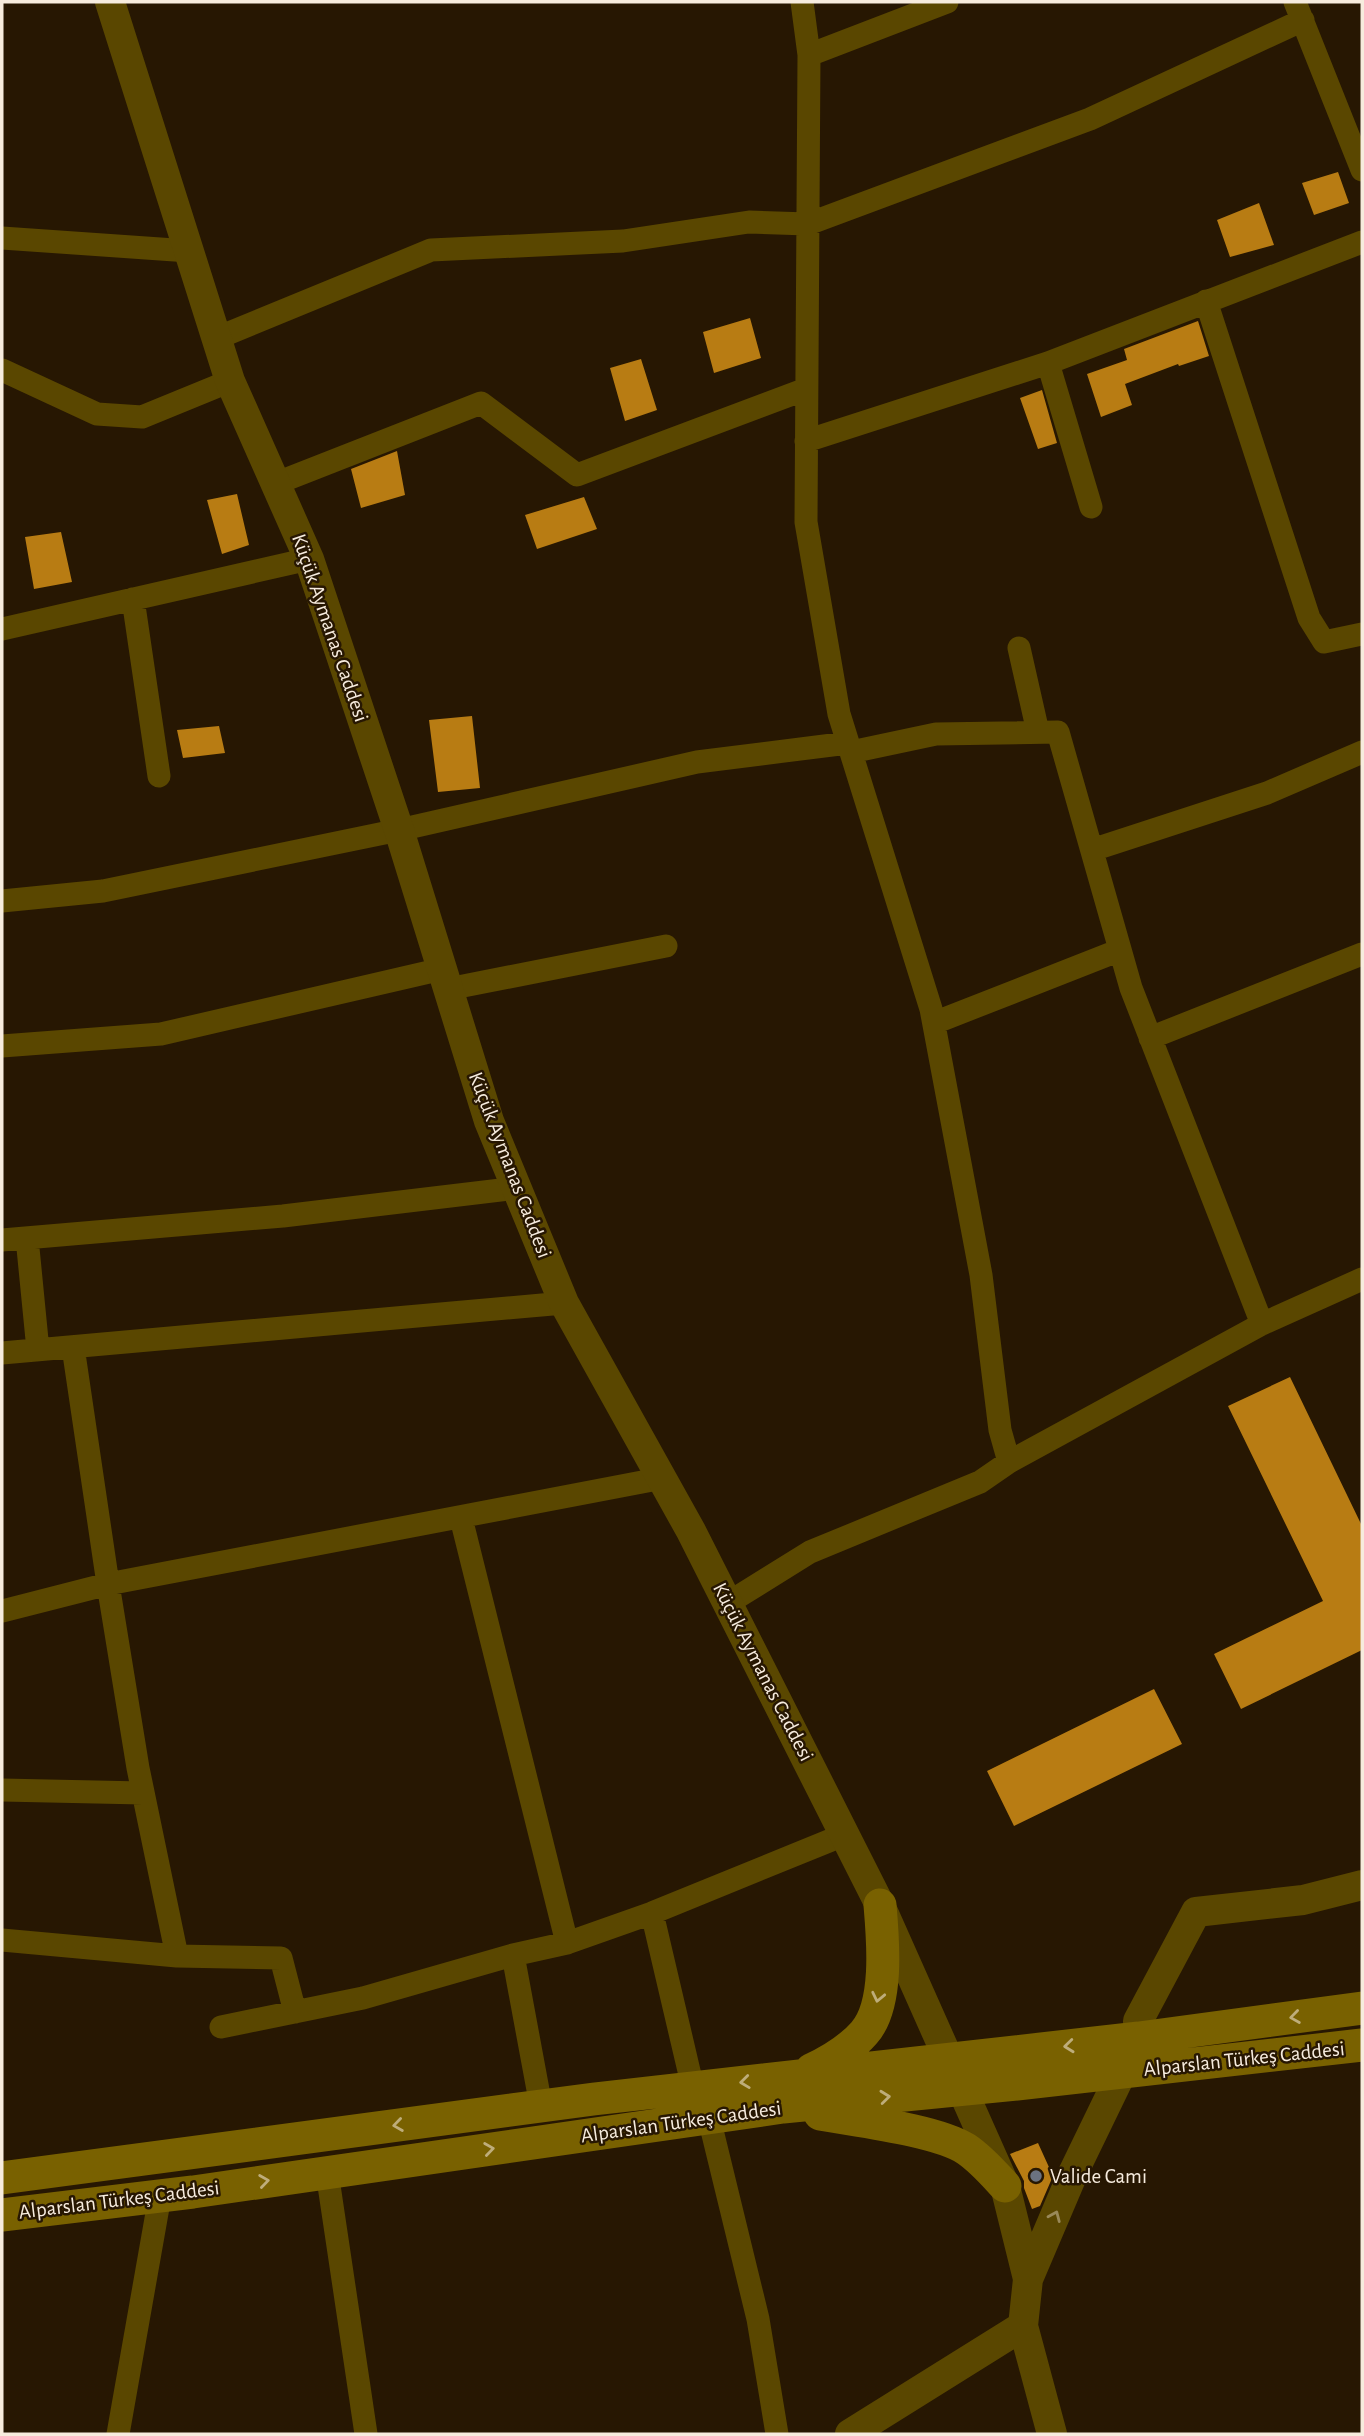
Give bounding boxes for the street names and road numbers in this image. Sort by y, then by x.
street label: Küçük Aymanas Caddesi [288,531,372,725]
street label: Küçük Aymanas Caddesi [465,1069,555,1261]
street label: Küçük Aymanas Caddesi [709,1579,817,1765]
street label: Alparslan Türkeş Caddesi [1142,2038,1346,2080]
street label: Alparslan Türkeş Caddesi [579,2098,783,2146]
street label: Alparslan Türkeş Caddesi [17,2177,221,2223]

